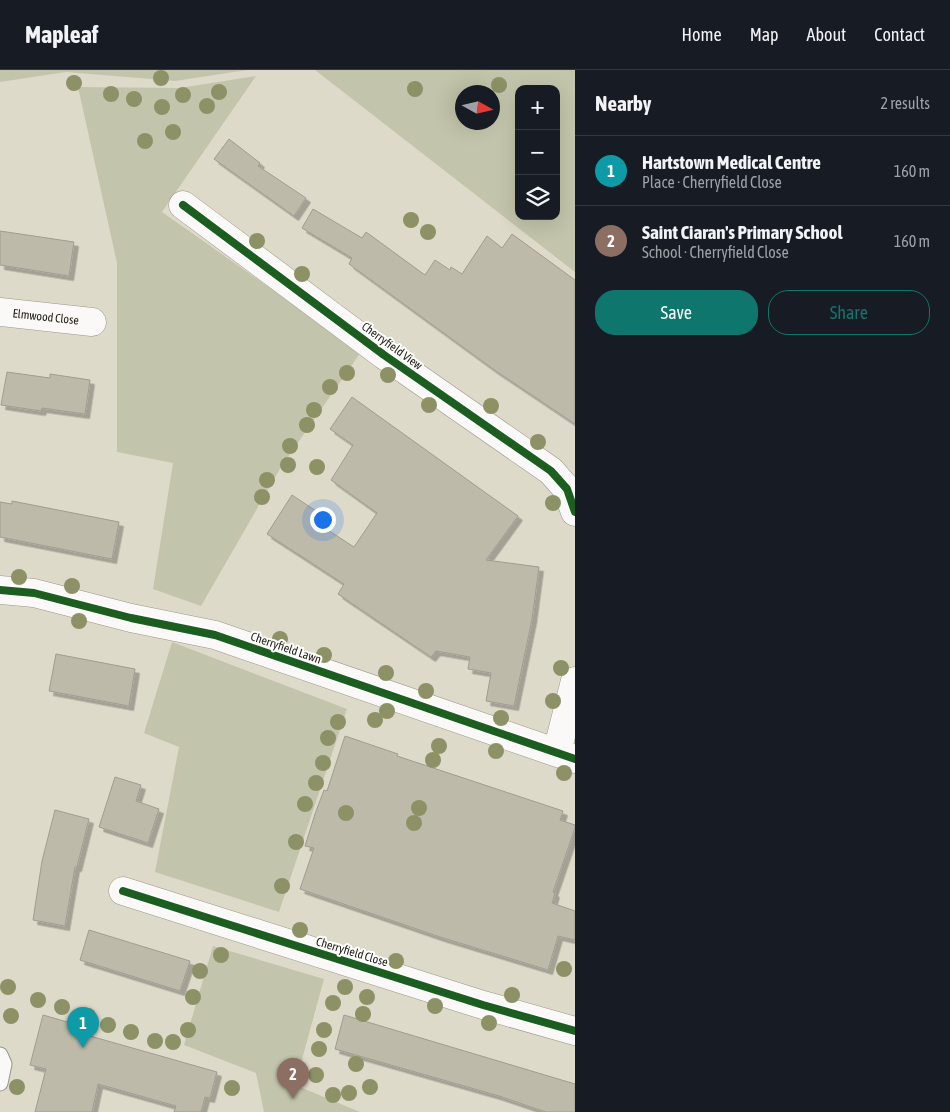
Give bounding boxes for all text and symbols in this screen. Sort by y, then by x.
text: Mapleaf [25,21,98,48]
text: Home [682,24,722,45]
text: Map [750,24,779,45]
text: About [807,24,846,45]
text: Contact [874,24,925,45]
north arrow [455,85,500,130]
map controls [515,85,560,220]
button: + [515,85,560,130]
text: Nearby [595,91,651,115]
text: 2 results [880,94,930,112]
button: − [515,130,560,175]
text: Hartstown Medical Centre [642,151,821,173]
text: 1 [607,162,615,180]
text: 160 m [894,162,930,180]
text: Place · Cherryfield Close [642,173,782,191]
button: layers [515,175,560,220]
text: Saint Ciaran's Primary School [642,221,843,243]
text: 2 [607,232,615,250]
text: 160 m [894,232,930,250]
text: School · Cherryfield Close [642,243,789,261]
button: Save [595,290,758,335]
button: Share [768,290,930,335]
street label: Elmwood Close [12,306,80,328]
street label: Cherryfield View [359,319,425,373]
your location [310,507,336,533]
street label: Cherryfield Lawn [249,629,323,667]
street label: Cherryfield Close [314,934,390,970]
pin: 1 [67,1007,99,1048]
pin: 2 [277,1058,309,1099]

